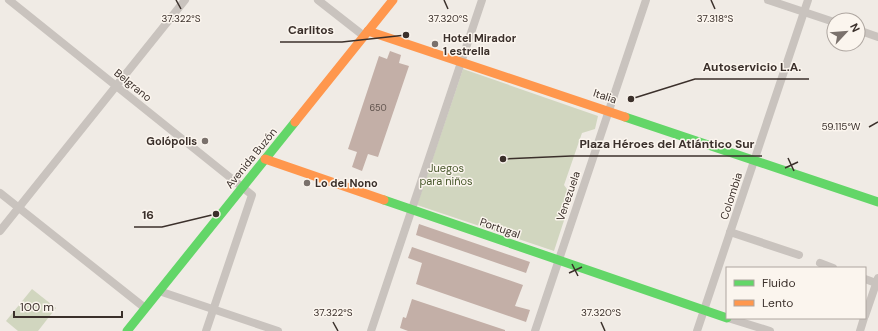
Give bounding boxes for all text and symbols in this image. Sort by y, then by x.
text: 37.322°S [161,12,201,25]
text: 37.320°S [428,12,468,25]
text: 37.318°S [697,12,734,25]
north arrow [826,12,866,52]
callout: Carlitos [280,18,342,42]
text: N [847,21,863,34]
text: Carlitos [288,22,334,38]
place label: Hotel Mirador 1 estrella [443,31,517,58]
marker: Hotel Mirador 1 estrella [430,39,440,49]
callout: Autoservicio L.A. [695,55,809,79]
text: Autoservicio L.A. [703,59,801,75]
street label: Belgrano [111,66,155,104]
street label: Italia [591,86,619,106]
house number: 650 [369,102,387,114]
text: 59.115°W [822,120,861,133]
street label: Avenida Buzón [222,125,280,191]
callout: Plaza Héroes del Atlántico Sur [571,132,762,156]
place label: Golópolis [146,134,197,148]
marker: Golópolis [200,136,210,146]
text: Plaza Héroes del Atlántico Sur [580,136,755,152]
park label: Juegos para niños [419,161,473,188]
street label: Venezuela [553,169,583,223]
street label: Colombia [717,171,745,221]
place label: Lo del Nono [315,176,378,190]
marker: Lo del Nono [302,178,312,188]
callout: 16 [134,203,162,227]
text: 16 [142,207,154,223]
street label: Portugal [478,215,522,241]
legend [726,267,866,319]
text: Fluido [762,275,796,291]
scale bar [14,293,122,319]
text: Lento [762,295,793,311]
text: 100 m [20,299,54,315]
text: 37.322°S [313,306,353,319]
text: 37.320°S [581,306,621,319]

